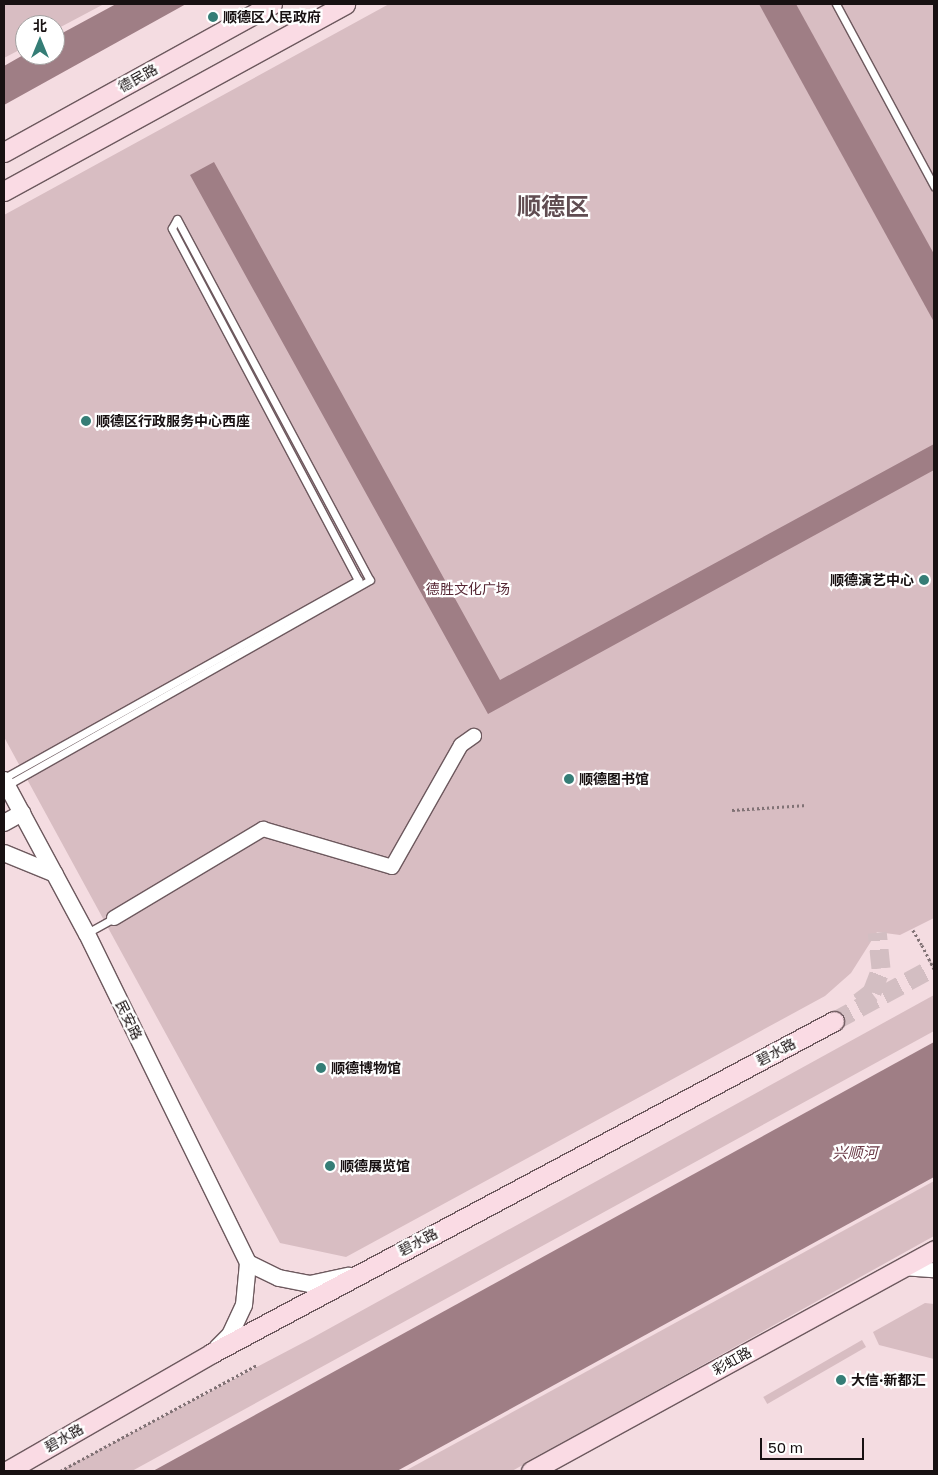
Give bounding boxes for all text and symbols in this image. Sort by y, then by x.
place label: 顺德区人民政府 [223,9,321,25]
marker: 顺德区人民政府 [207,11,219,23]
north arrow [15,15,65,65]
text: 北 [33,17,47,34]
street label: 德民路 [116,60,160,96]
district label: 顺德区 [517,192,589,220]
place label: 顺德区行政服务中心西座 [96,413,250,429]
marker: 顺德区行政服务中心西座 [80,415,92,427]
place label: 顺德演艺中心 [830,572,914,588]
marker: 顺德演艺中心 [918,574,930,586]
park label: 德胜文化广场 [426,581,510,597]
place label: 顺德图书馆 [579,771,649,787]
marker: 顺德图书馆 [563,773,575,785]
street label: 民安路 [112,997,146,1043]
street label: 碧水路 [754,1035,798,1069]
place label: 顺德博物馆 [331,1060,401,1076]
marker: 顺德博物馆 [315,1062,327,1074]
water label: 兴顺河 [833,1144,877,1162]
place label: 顺德展览馆 [340,1158,410,1174]
marker: 顺德展览馆 [324,1160,336,1172]
street label: 碧水路 [396,1225,440,1259]
street label: 彩虹路 [710,1343,754,1379]
place label: 大信·新都汇 [851,1372,925,1388]
marker: 大信·新都汇 [835,1374,847,1386]
street label: 碧水路 [42,1420,86,1456]
scale bar [763,1428,867,1460]
text: 50 m [768,1438,803,1456]

